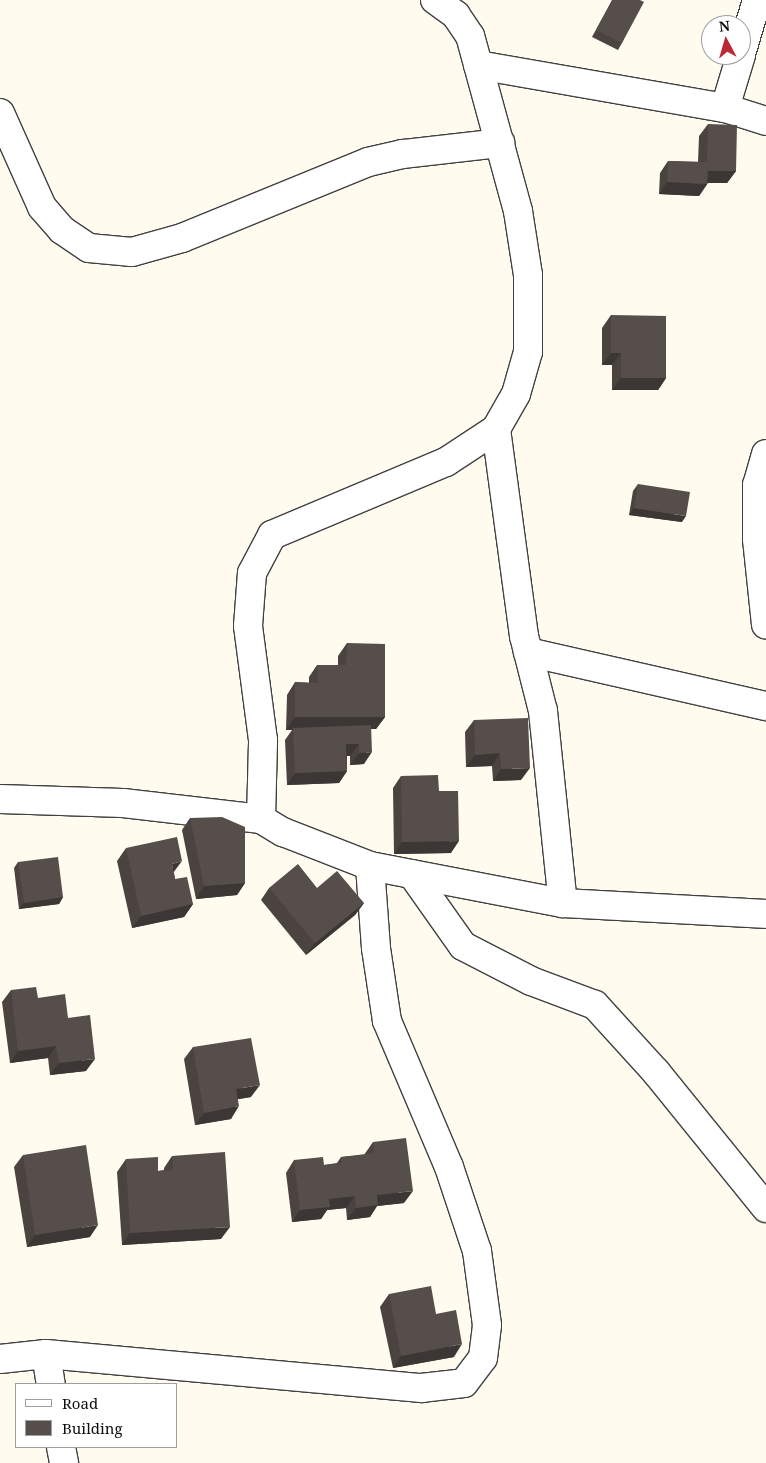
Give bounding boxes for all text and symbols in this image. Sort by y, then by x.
north arrow [701,15,751,65]
text: N [718,16,731,36]
legend [15,1383,178,1448]
text: Road [62,1393,98,1413]
text: Building [62,1418,123,1438]

